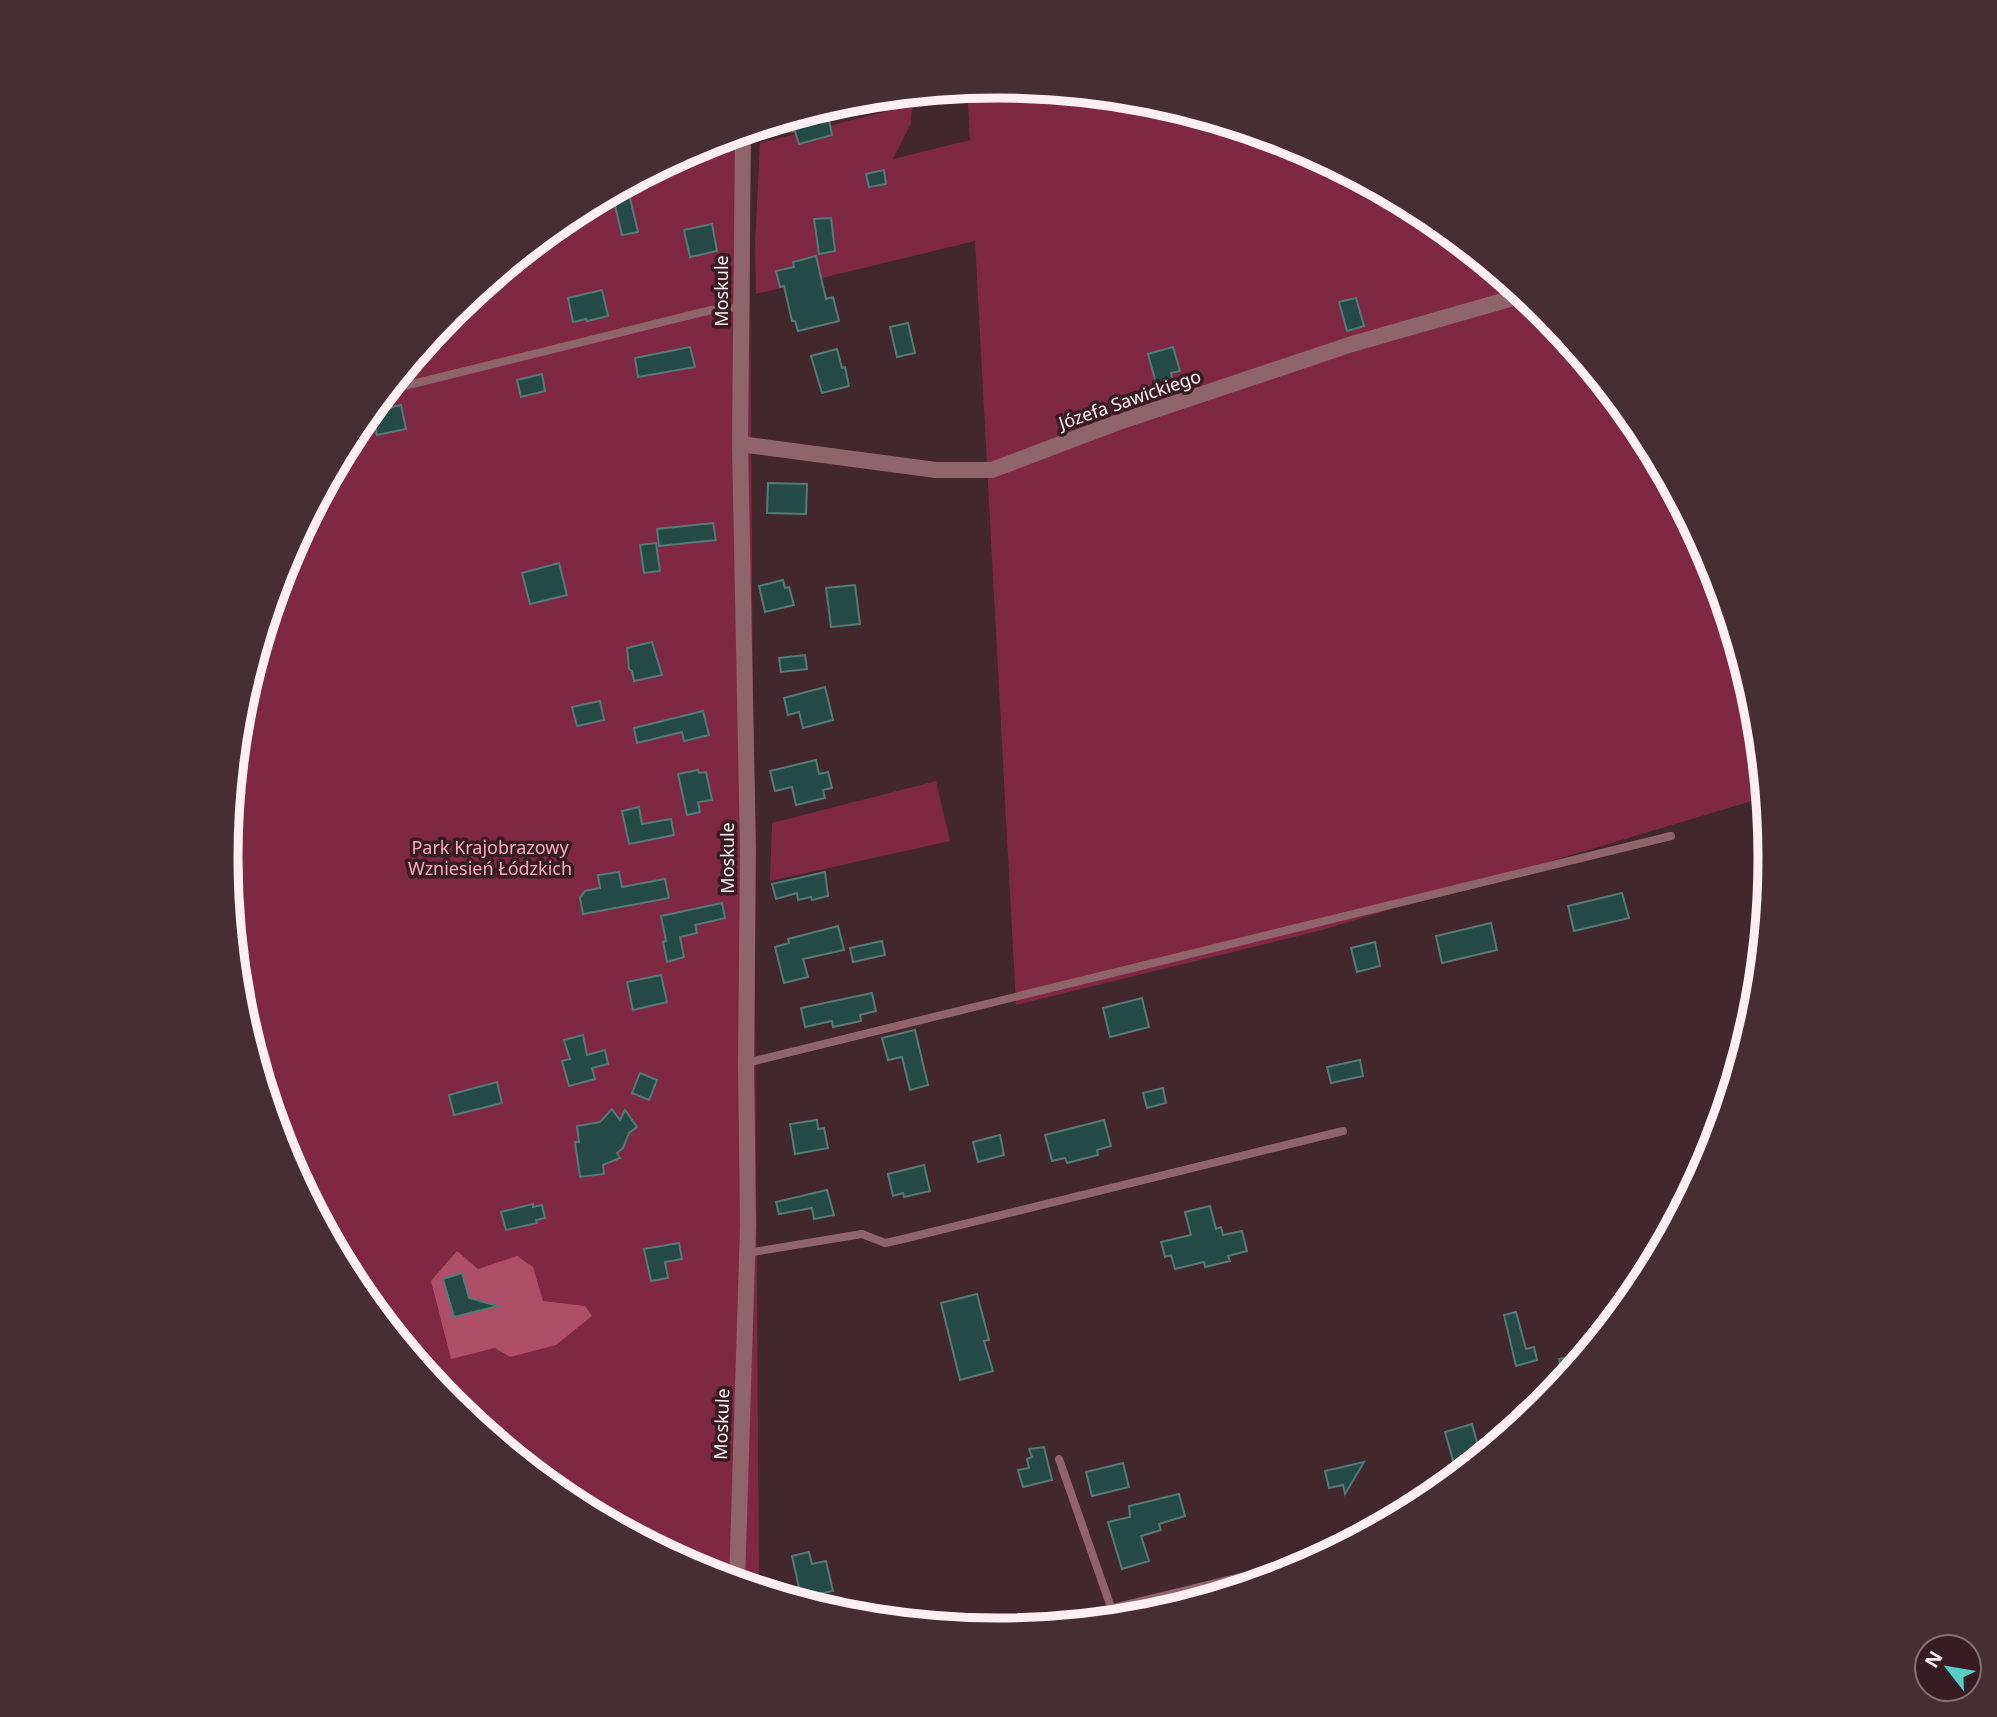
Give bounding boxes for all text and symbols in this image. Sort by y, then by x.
street label: Moskule [709,255,733,327]
street label: Józefa Sawickiego [1053,363,1204,435]
street label: Moskule [715,822,739,894]
park label: Park Krajobrazowy Wzniesień Łódzkich [408,835,572,880]
street label: Moskule [708,1388,734,1460]
north arrow [1913,1633,1983,1703]
text: N [1918,1646,1949,1673]

